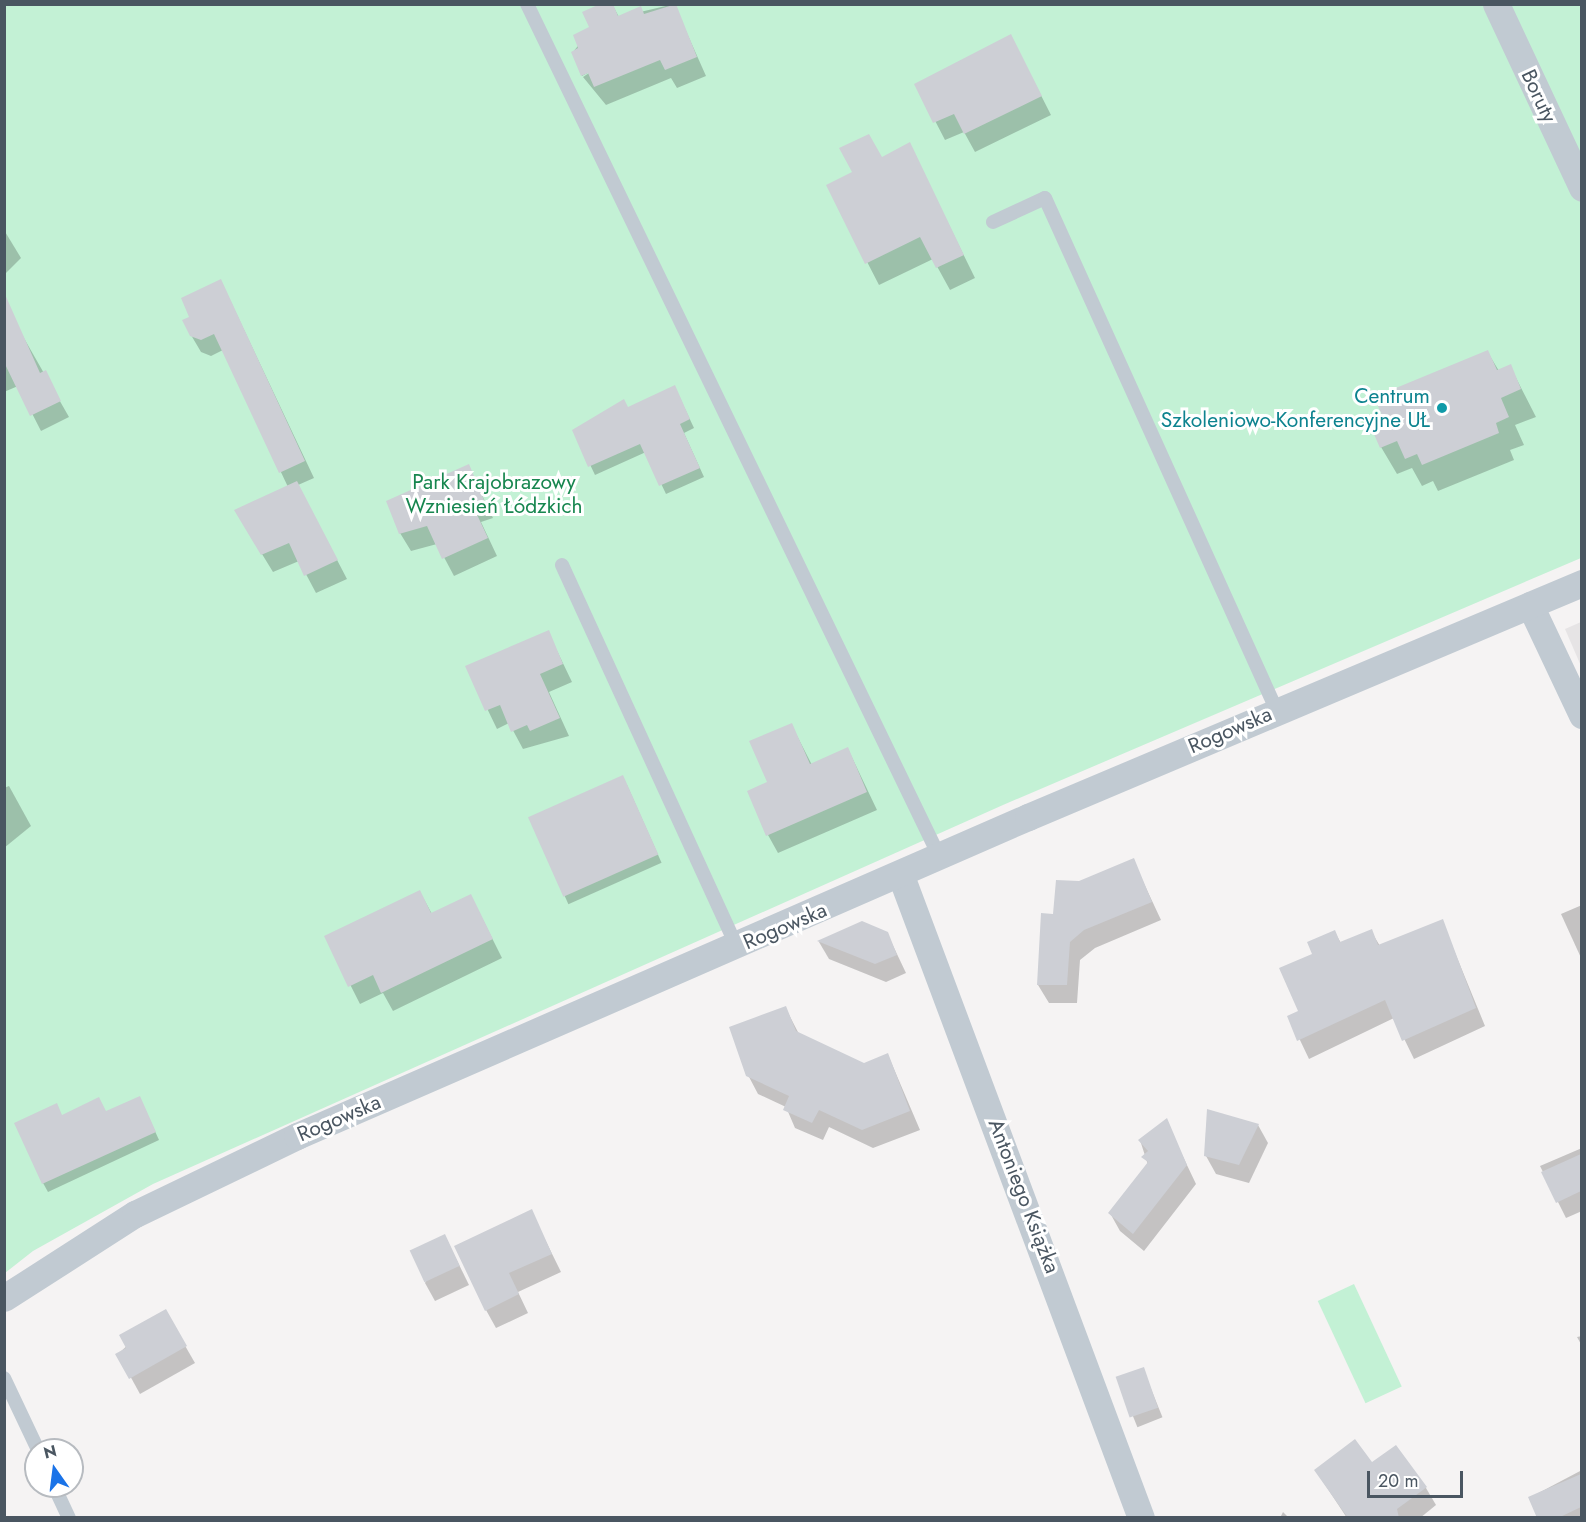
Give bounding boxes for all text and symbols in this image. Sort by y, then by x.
street label: Boruty [1516,65,1562,127]
place label: Centrum Szkoleniowo-Konferencyjne UŁ [1161,383,1430,433]
marker: Centrum Szkoleniowo-Konferencyjne UŁ [1435,401,1449,415]
park label: Park Krajobrazowy Wzniesień Łódzkich [405,469,583,519]
street label: Rogowska [1184,701,1276,759]
street label: Rogowska [739,897,831,955]
street label: Rogowska [293,1089,385,1147]
street label: Antoniego Książka [983,1115,1065,1277]
north arrow [24,1438,84,1498]
text: N [41,1439,59,1465]
scale bar [1370,1459,1466,1497]
text: 20 m [1378,1468,1418,1494]

